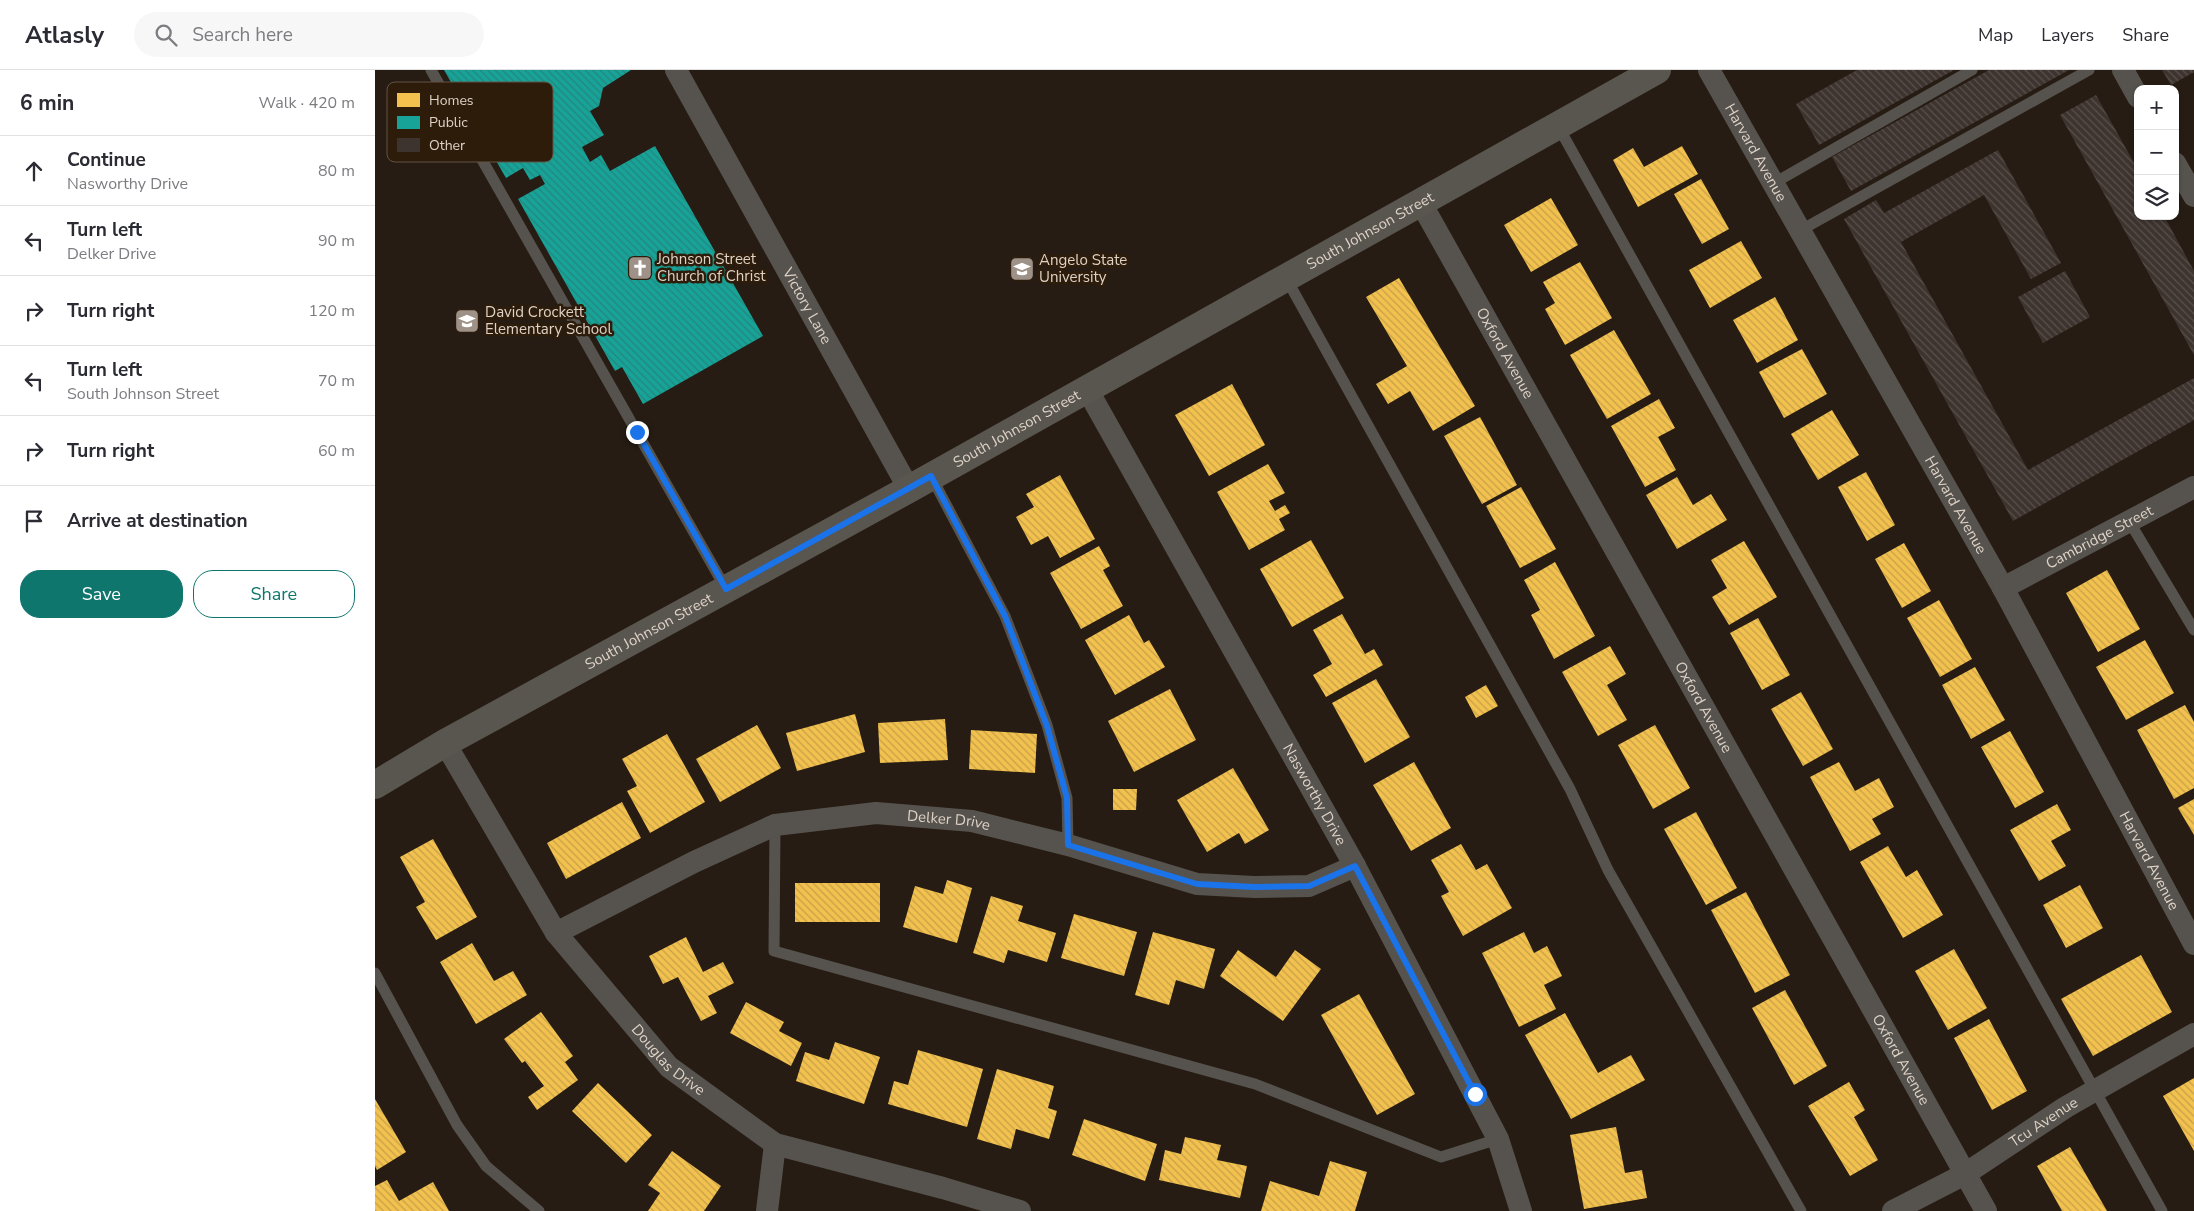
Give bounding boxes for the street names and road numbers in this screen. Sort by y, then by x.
street label: Harvard Avenue [1720,100,1792,205]
street label: South Johnson Street [1303,187,1438,274]
street label: Victory Lane [777,263,836,348]
street label: Oxford Avenue [1472,304,1539,402]
street label: South Johnson Street [949,385,1085,472]
street label: Harvard Avenue [1920,452,1992,558]
street label: Cambridge Street [2042,500,2157,574]
street label: South Johnson Street [581,588,717,674]
street label: Oxford Avenue [1670,658,1737,756]
street label: Nasworthy Drive [1278,740,1351,849]
street label: Delker Drive [906,806,992,835]
street label: Harvard Avenue [2115,808,2184,914]
street label: Oxford Avenue [1868,1010,1935,1109]
street label: Douglas Drive [627,1020,709,1100]
street label: Tcu Avenue [2005,1092,2081,1152]

